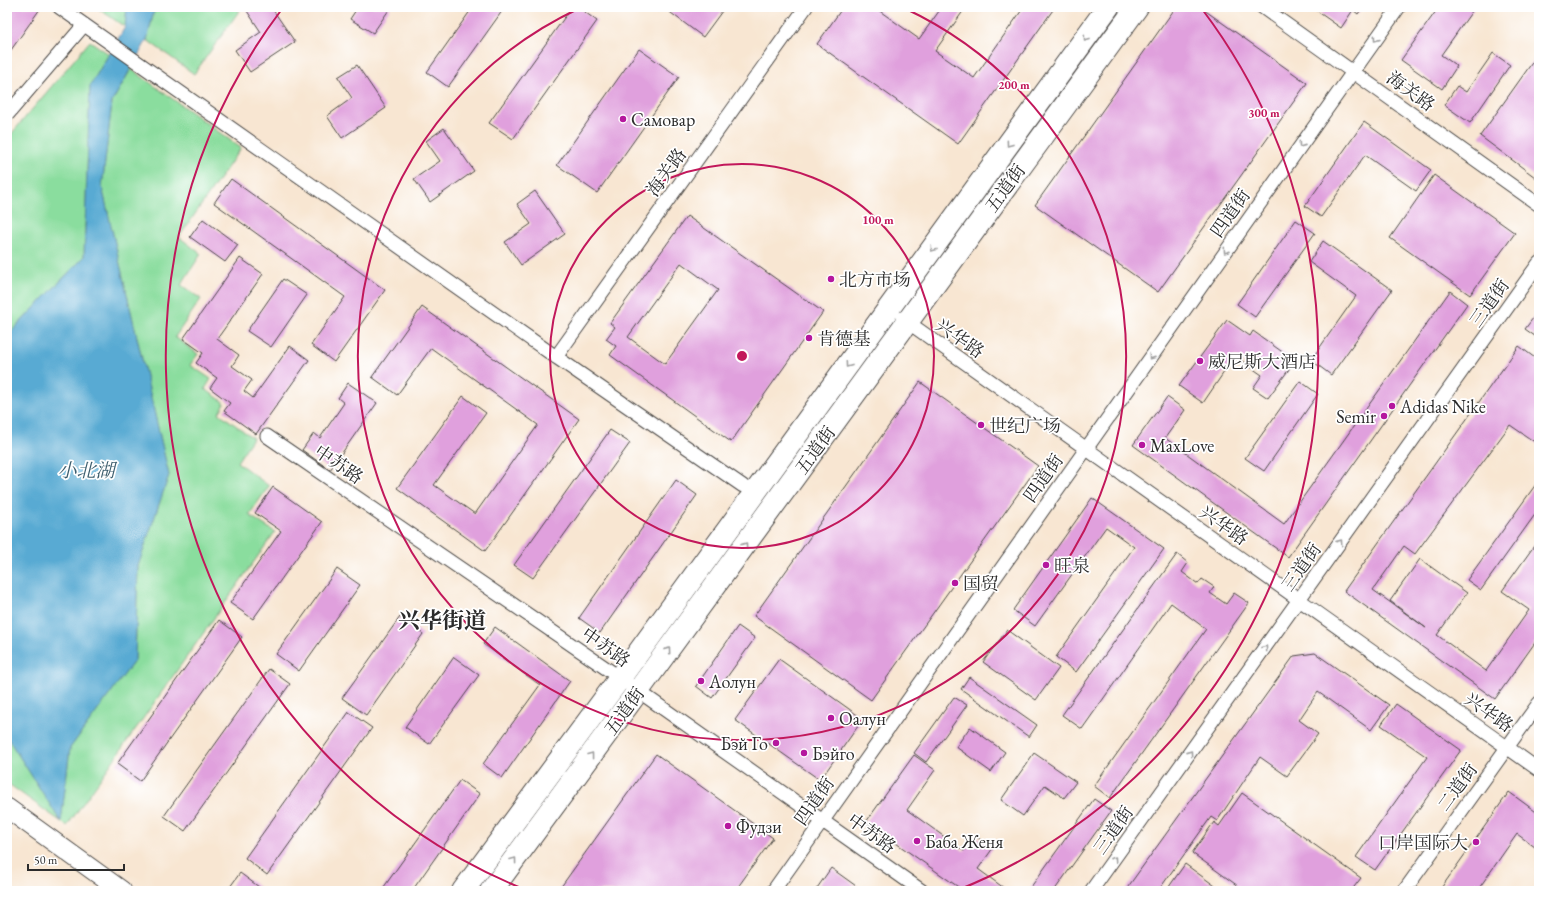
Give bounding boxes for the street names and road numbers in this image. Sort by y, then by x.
street label: 海关路 [1382,66,1440,116]
street label: 海关路 [641,143,691,201]
street label: 五道街 [980,159,1030,217]
street label: 四道街 [1205,184,1255,242]
street label: 三道街 [1464,274,1514,332]
street label: 兴华路 [931,313,989,363]
street label: 五道街 [790,421,840,479]
street label: 中苏路 [310,439,368,489]
street label: 四道街 [1018,449,1068,507]
street label: 兴华路 [1195,500,1253,550]
street label: 三道街 [1276,538,1326,596]
street label: 中苏路 [577,622,635,672]
street label: 五道街 [599,682,649,740]
street label: 兴华路 [1460,687,1518,737]
street label: 二道街 [1432,758,1482,816]
street label: 四道街 [789,772,839,830]
street label: 三道街 [1088,801,1138,859]
street label: 中苏路 [843,808,901,858]

